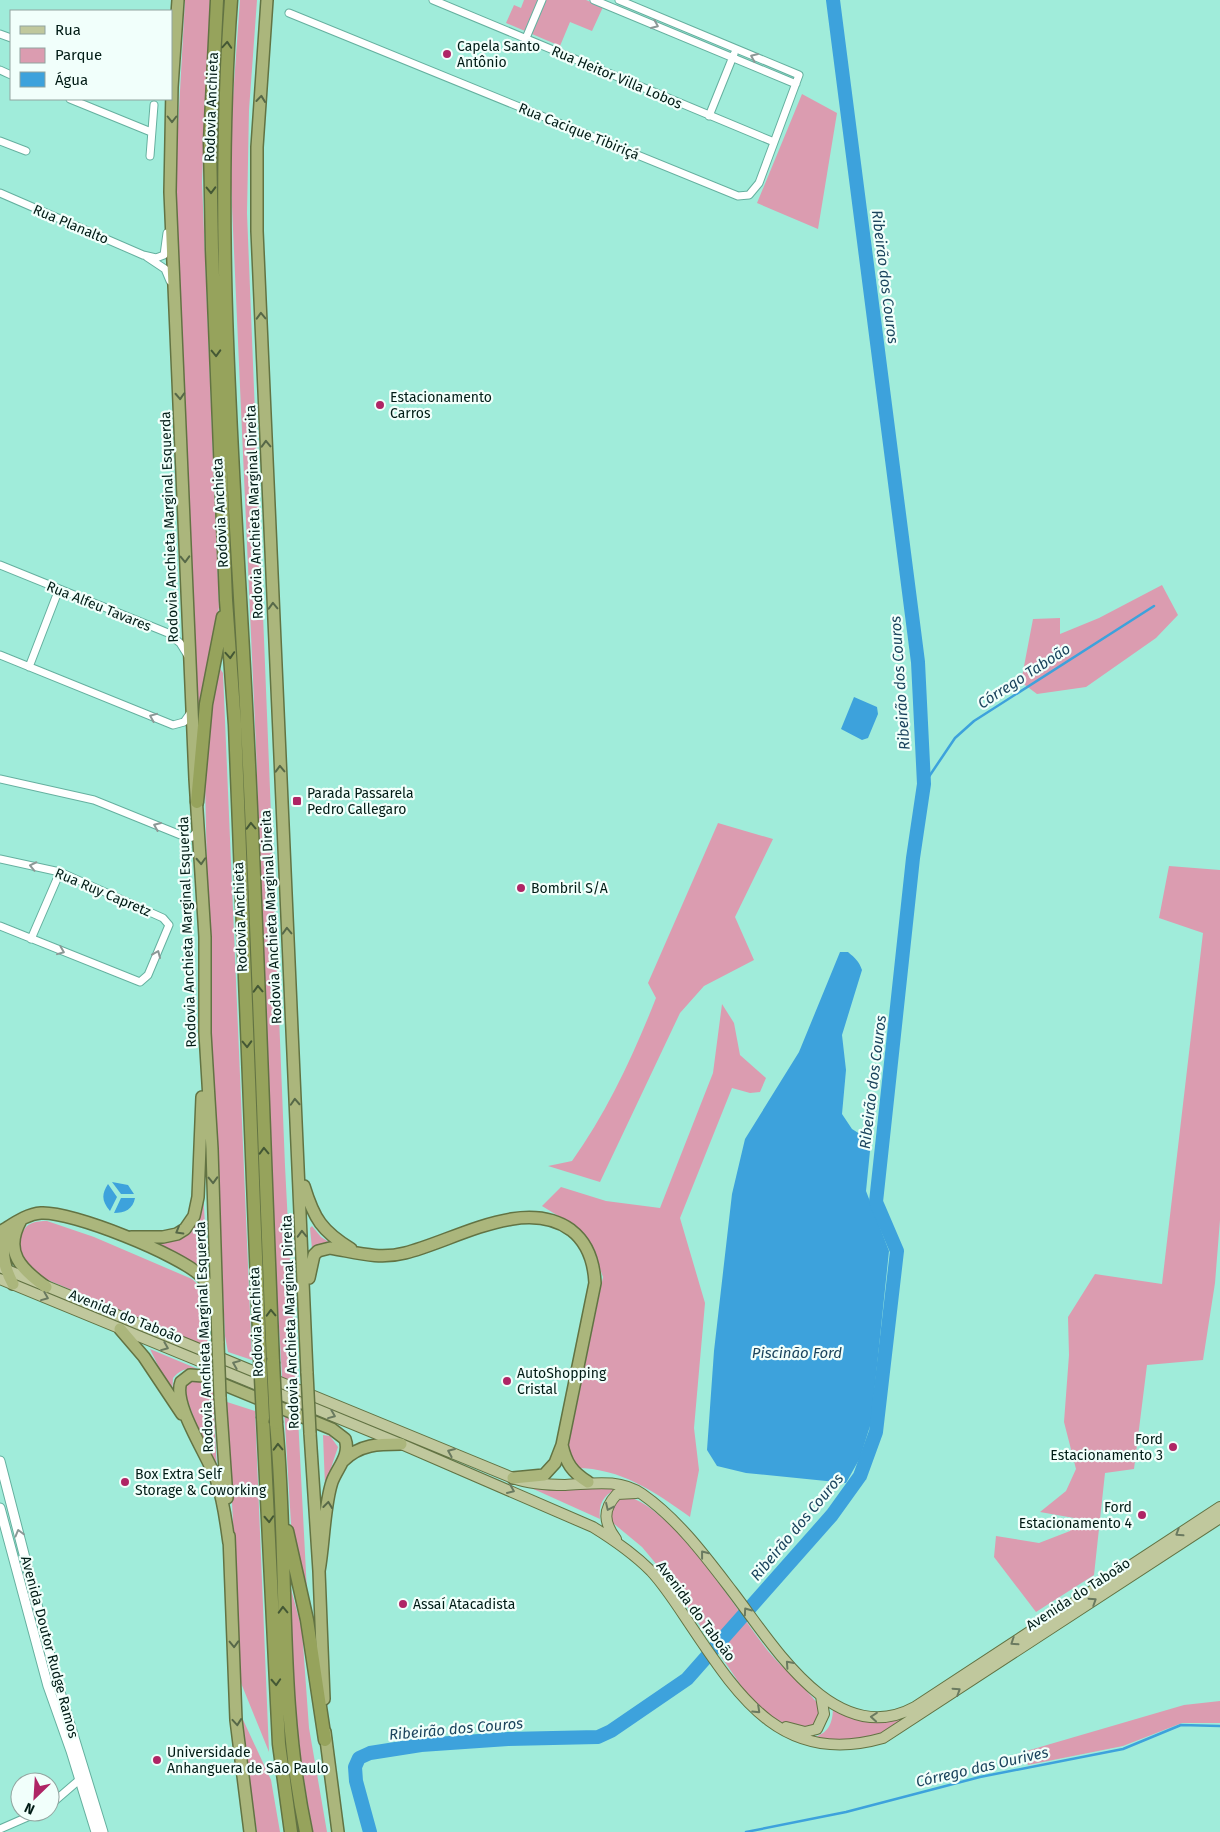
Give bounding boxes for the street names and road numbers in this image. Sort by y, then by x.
street label: Rua Heitor Villa Lobos [549,42,685,113]
street label: Rodovia Anchieta [201,52,222,162]
street label: Rua Cacique Tibiriçá [516,99,642,163]
street label: Rua Planalto [30,201,111,248]
street label: Rodovia Anchieta Marginal Direita [242,404,267,620]
street label: Rodovia Anchieta Marginal Esquerda [157,411,182,643]
street label: Rodovia Anchieta [209,457,232,569]
street label: Rua Alfeu Tavares [44,578,154,635]
street label: Rodovia Anchieta Marginal Direita [257,809,286,1025]
street label: Rodovia Anchieta Marginal Esquerda [175,816,200,1048]
street label: Rodovia Anchieta [230,862,251,972]
street label: Rua Ruy Capretz [52,865,153,920]
street label: Rodovia Anchieta Marginal Direita [278,1214,303,1430]
street label: Rodovia Anchieta Marginal Esquerda [192,1221,217,1453]
street label: Rodovia Anchieta [246,1267,267,1377]
street label: Avenida do Taboão [67,1286,185,1347]
street label: Avenida Doutor Rudge Ramos [17,1554,82,1740]
street label: Avenida do Taboão [1023,1554,1134,1634]
street label: Avenida do Taboão [652,1558,739,1665]

